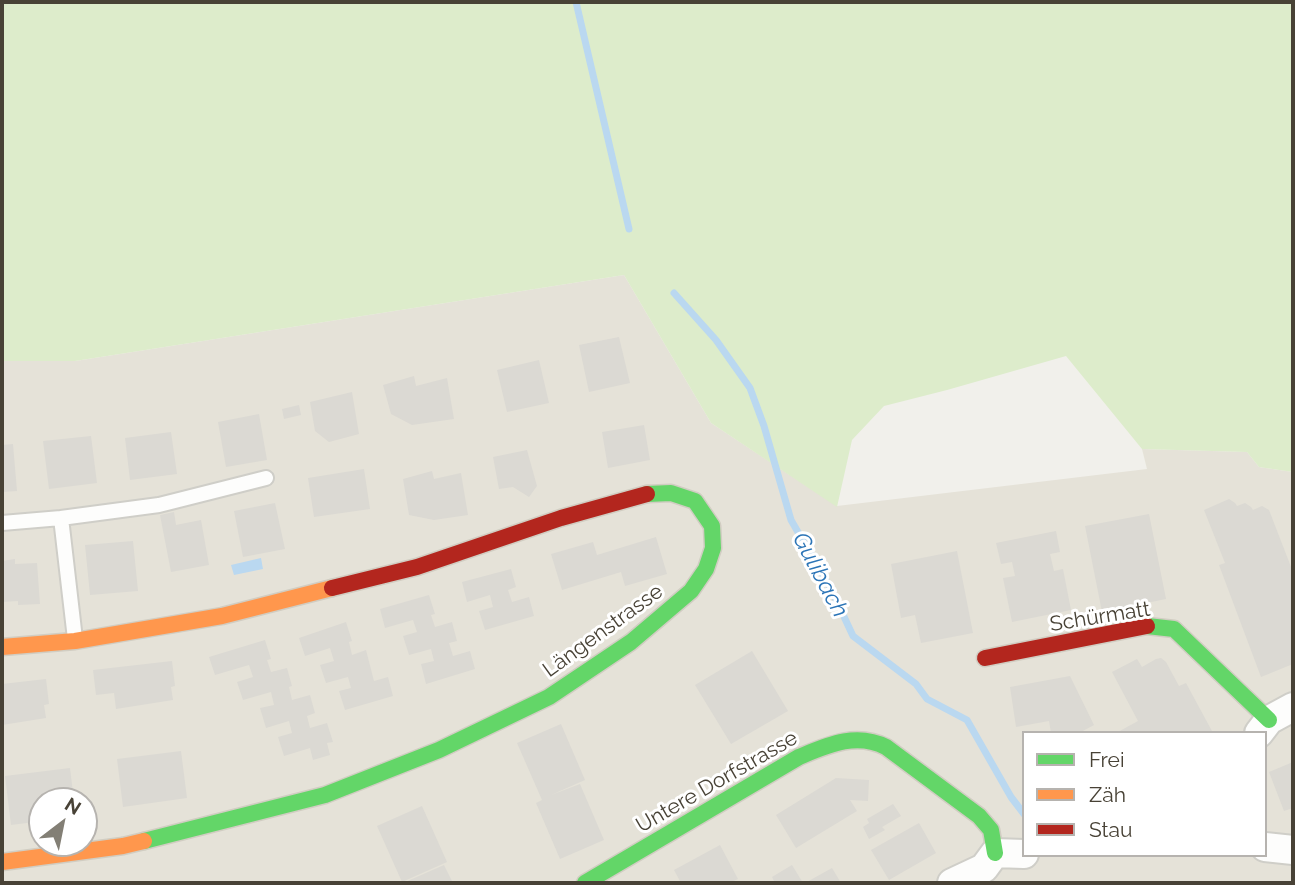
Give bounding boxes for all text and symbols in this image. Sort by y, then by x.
water label: Gulibach [786,528,854,622]
street label: Längenstrasse [538,579,668,683]
street label: Schürmatt [1048,597,1152,637]
street label: Untere Dorfstrasse [632,726,802,838]
legend [1022,731,1267,857]
text: Frei [1089,747,1125,772]
text: Zäh [1089,782,1126,807]
north arrow [28,787,98,857]
text: N [61,793,85,819]
text: Stau [1089,817,1133,842]

